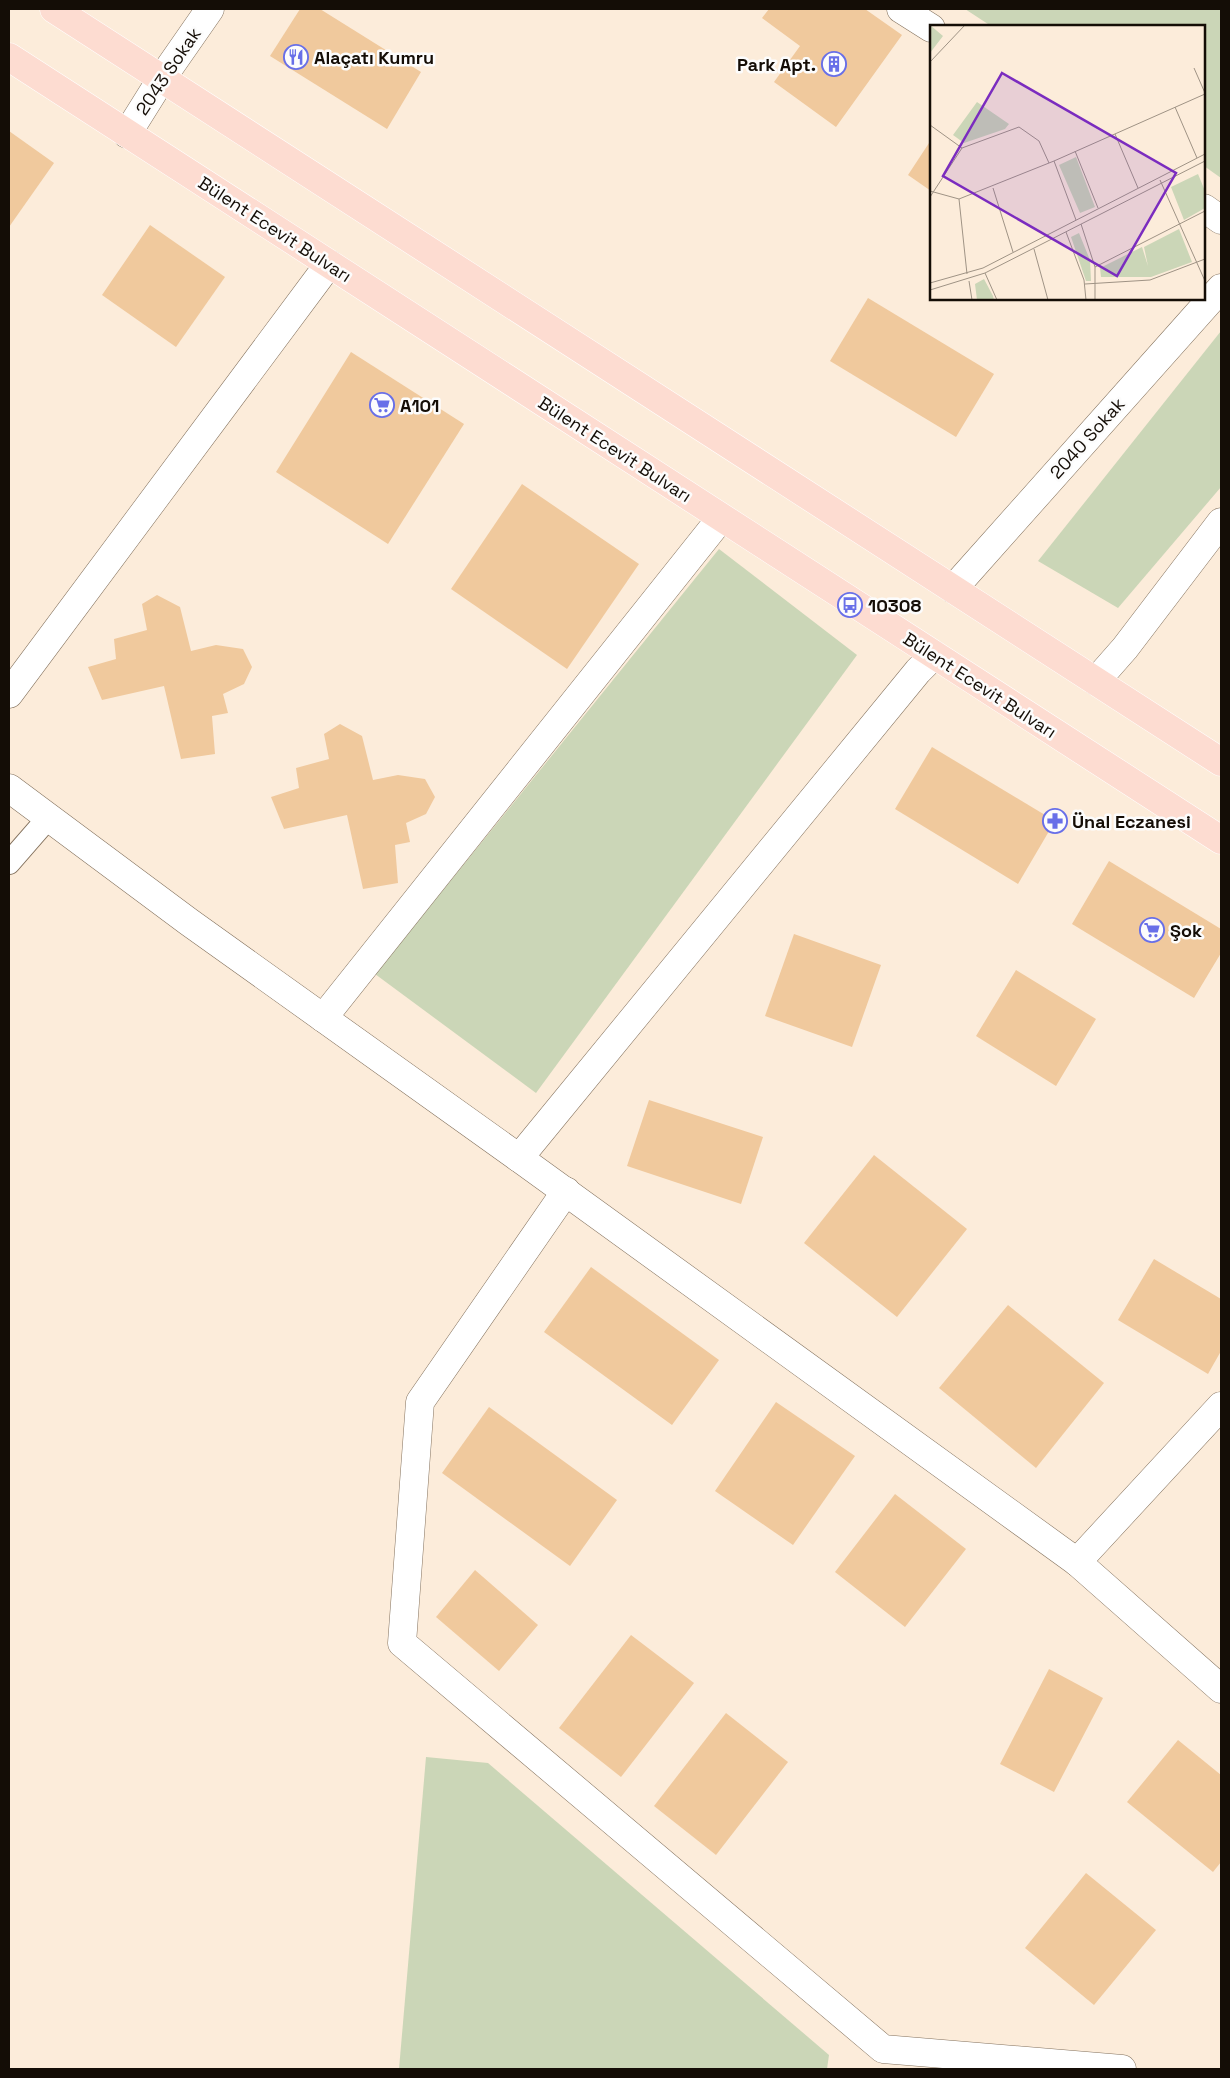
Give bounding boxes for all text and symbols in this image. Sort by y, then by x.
street label: 2043 Sokak [130,23,206,119]
inset map [930,25,1205,300]
restaurant icon: Alaçatı Kumru [283,44,309,70]
place label: Alaçatı Kumru [314,46,434,69]
building icon: Park Apt. [821,51,847,77]
place label: Park Apt. [737,53,816,76]
street label: Bülent Ecevit Bulvarı [194,171,356,287]
street label: Bülent Ecevit Bulvarı [534,391,696,507]
supermarket icon: A101 [369,392,395,418]
street label: 2040 Sokak [1045,392,1130,483]
place label: A101 [400,394,439,417]
bus stop icon: 10308 [837,592,863,618]
place label: 10308 [868,594,921,617]
street label: Bülent Ecevit Bulvarı [899,627,1061,743]
pharmacy icon: Ünal Eczanesi [1042,808,1068,834]
place label: Ünal Eczanesi [1072,810,1191,833]
supermarket icon: Şok [1139,917,1165,943]
place label: Şok [1170,919,1202,942]

